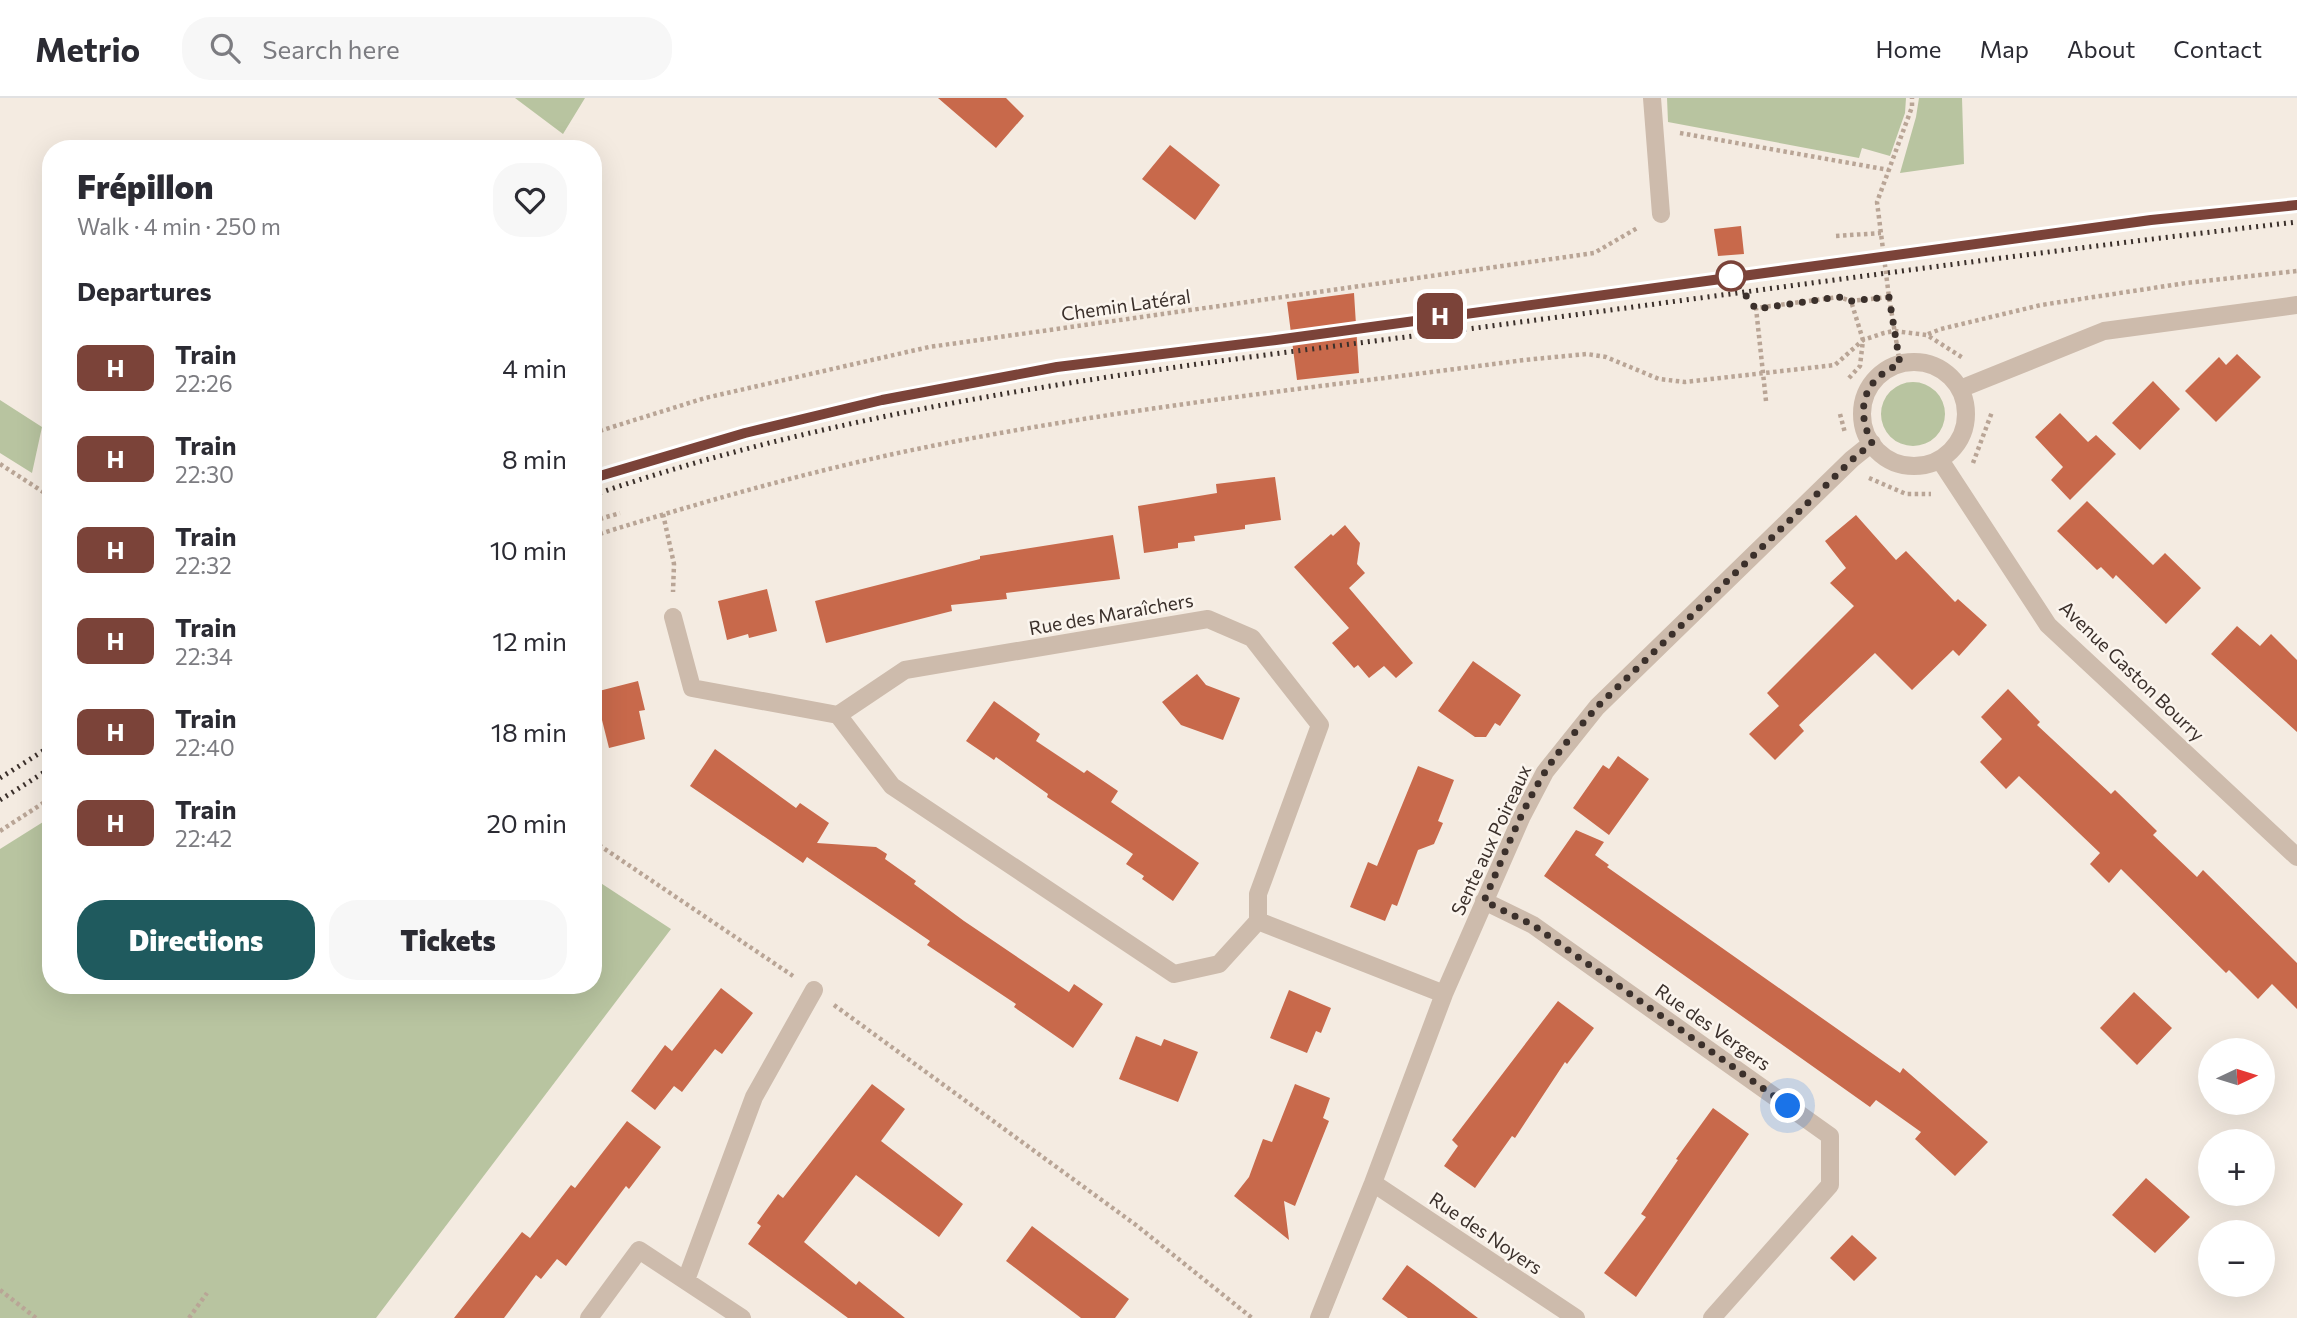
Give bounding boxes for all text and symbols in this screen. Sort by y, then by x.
search box [182,17,672,80]
text: Metrio [35,28,140,69]
icon: search [206,29,244,67]
text: Search here [262,33,400,64]
text: Home [1876,34,1942,63]
text: Map [1980,34,2029,63]
text: About [2067,34,2135,63]
text: Contact [2173,34,2262,63]
button: heart [493,163,567,237]
text: Frépillon [77,165,214,206]
text: Walk · 4 min · 250 m [77,212,281,240]
unlabelled marker [1716,261,1746,291]
text: Departures [77,275,212,306]
street label: Chemin Latéral [1060,284,1192,325]
line badge: H [1417,293,1463,339]
text: H [1431,301,1449,330]
text: Train [175,338,237,369]
text: 4 min [502,352,567,383]
text: H [106,353,125,382]
text: 22:26 [175,369,233,397]
text: Train [175,429,237,460]
text: 8 min [502,443,567,474]
text: H [106,444,125,473]
text: 22:30 [175,460,234,488]
text: Train [175,520,237,551]
text: 10 min [490,534,567,565]
text: H [106,535,125,564]
text: 22:32 [175,551,232,579]
street label: Rue des Maraîchers [1027,588,1195,639]
street label: Avenue Gaston Bourry [2055,596,2210,746]
text: Train [175,611,237,642]
text: 12 min [492,625,567,656]
text: H [106,626,125,655]
text: 22:34 [175,642,233,670]
text: Train [175,702,237,733]
text: 18 min [491,716,567,747]
text: H [106,717,125,746]
text: 22:40 [175,733,235,761]
street label: Sente aux Poireaux [1446,761,1536,919]
text: Train [175,793,237,824]
text: 20 min [486,807,567,838]
text: H [106,808,125,837]
text: 22:42 [175,824,232,852]
button: Directions [77,900,315,980]
button: Tickets [329,900,567,980]
street label: Rue des Vergers [1651,978,1775,1075]
north arrow [2198,1038,2275,1115]
map controls [2198,1038,2275,1297]
your location [1770,1088,1805,1123]
button: + [2198,1129,2275,1206]
street label: Rue des Noyers [1426,1186,1547,1279]
button: − [2198,1220,2275,1297]

